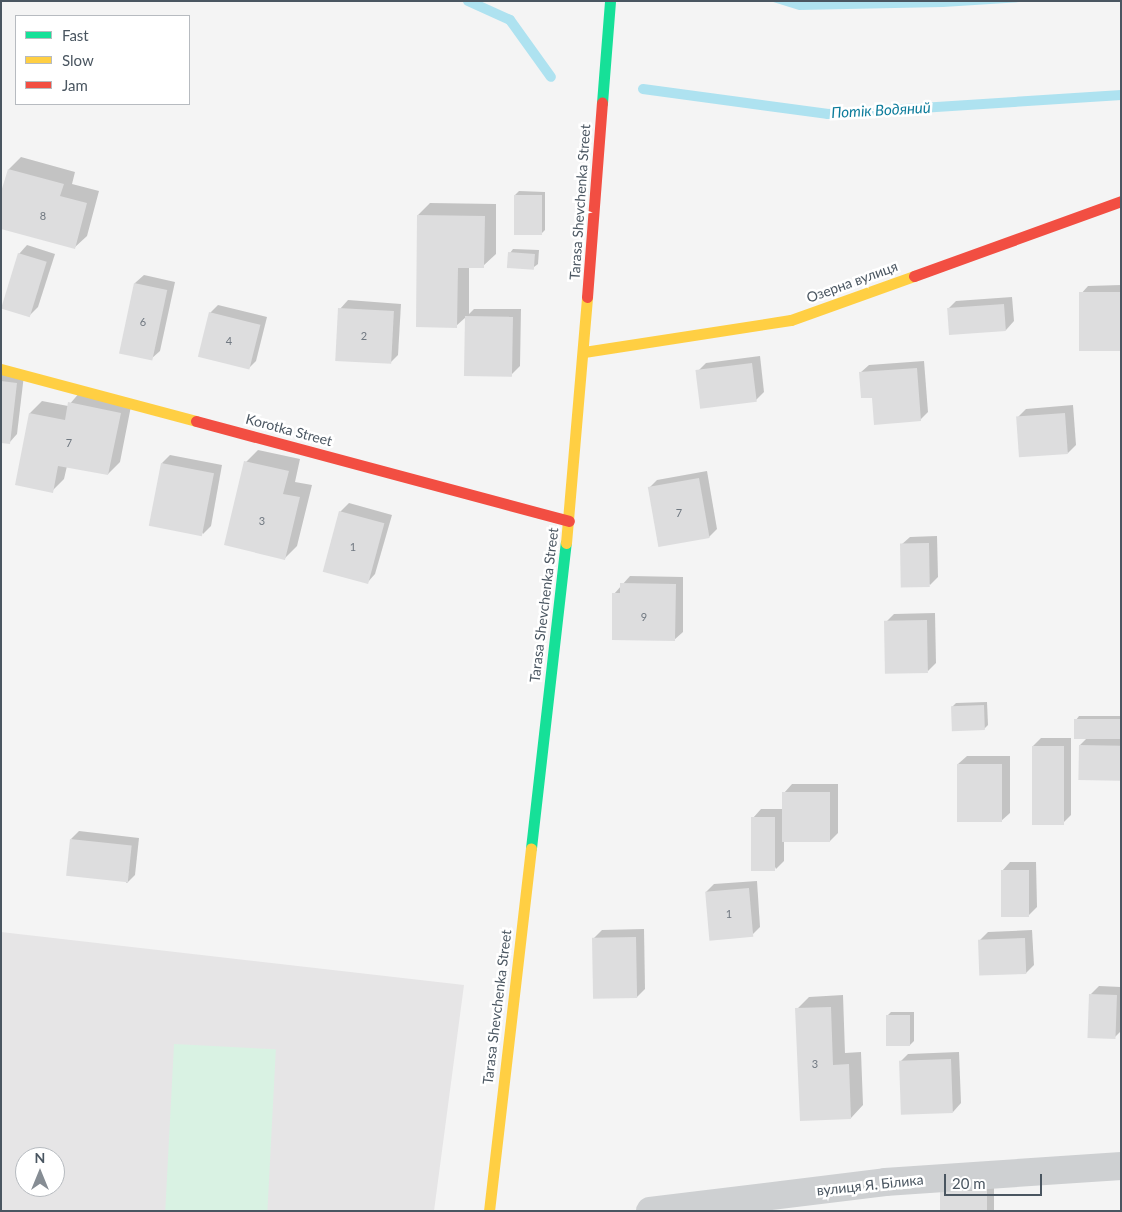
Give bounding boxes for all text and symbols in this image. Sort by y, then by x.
legend [15,15,190,105]
text: Fast [62,26,89,44]
text: Slow [62,51,94,69]
text: Jam [62,76,88,94]
water label: Потік Водяний [831,98,931,122]
street label: Tarasa Shevchenka Street [566,124,594,280]
house number: 8 [40,209,46,223]
street label: Озерна вулиця [804,258,900,306]
house number: 6 [140,315,146,329]
house number: 2 [361,329,367,343]
house number: 4 [226,334,232,348]
street label: Korotka Street [244,410,334,450]
house number: 7 [66,436,72,450]
house number: 7 [676,506,682,520]
house number: 3 [259,514,265,528]
street label: Tarasa Shevchenka Street [526,527,562,683]
house number: 1 [350,540,356,554]
house number: 9 [641,610,647,624]
house number: 1 [726,907,732,921]
street label: Tarasa Shevchenka Street [479,929,515,1085]
house number: 3 [812,1057,818,1071]
north arrow [15,1147,65,1197]
text: N [35,1149,45,1166]
scale bar [947,1164,1044,1196]
street label: вулиця Я. Білика [816,1171,924,1199]
text: 20 m [952,1174,986,1192]

